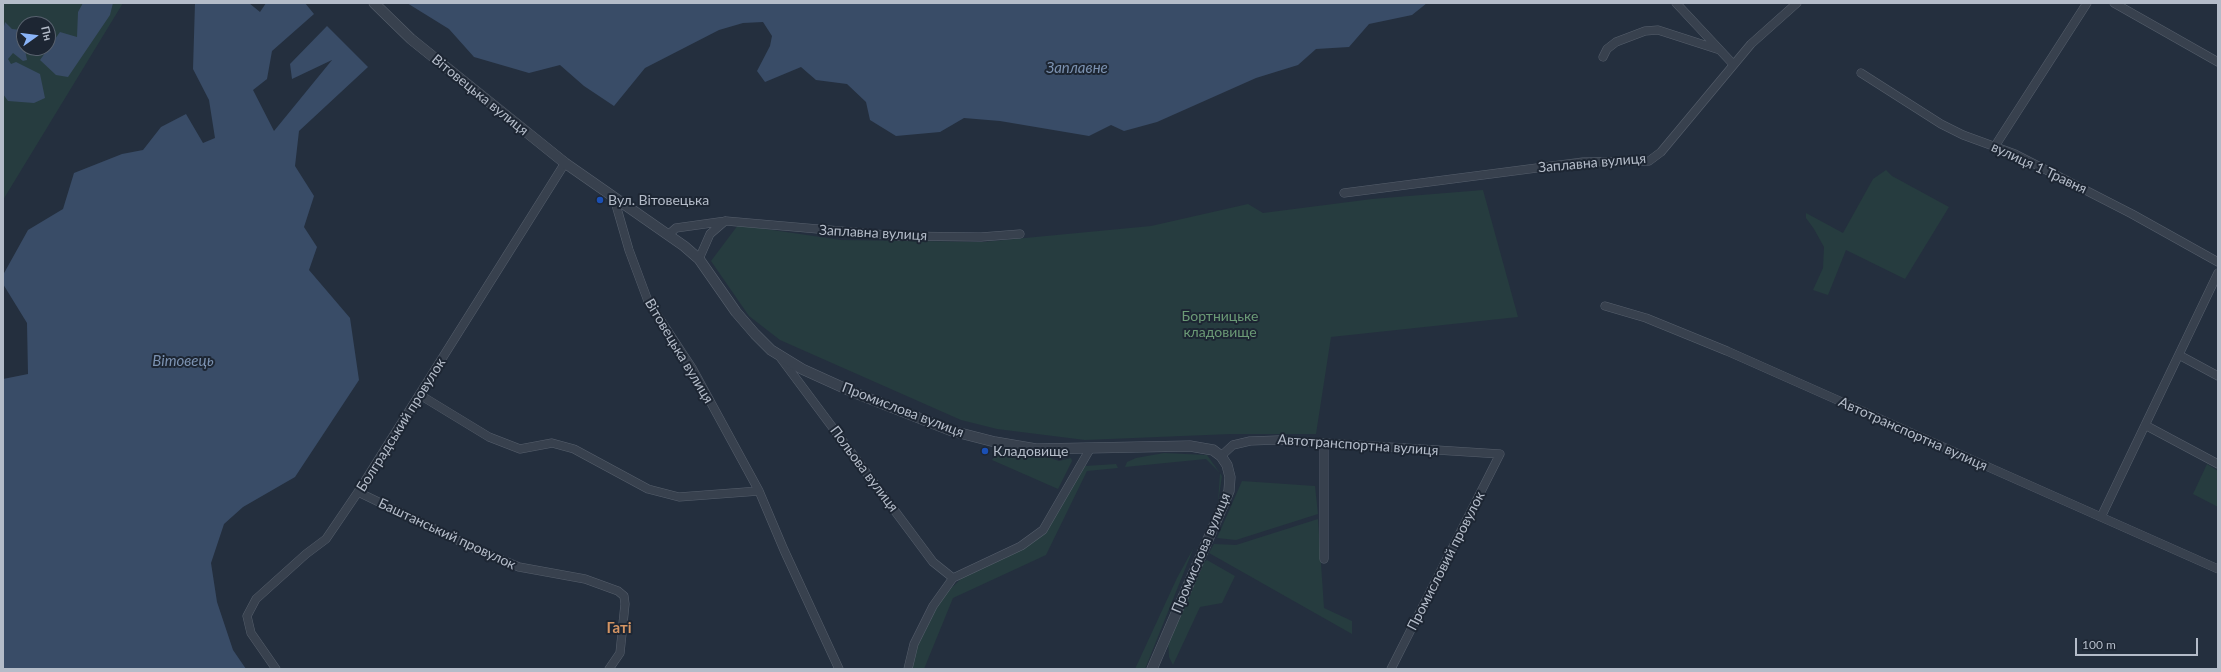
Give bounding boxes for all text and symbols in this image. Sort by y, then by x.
north arrow [16,16,56,56]
text: Пн [39,25,55,42]
street label: Вітовецька вулиця [428,51,532,139]
water label: Заплавне [1046,59,1108,77]
street label: вулиця 1 Травня [1989,139,2089,197]
street label: Заплавна вулиця [1537,150,1647,176]
place label: Вул. Вітовецька [608,192,709,208]
marker: Вул. Вітовецька [595,195,605,205]
street label: Заплавна вулиця [819,222,927,244]
street label: Вітовецька вулиця [641,296,717,406]
park label: Бортницьке кладовище [1182,308,1258,340]
water label: Вітовець [152,352,214,370]
street label: Болградський провулок [353,355,449,495]
street label: Промислова вулиця [840,379,966,441]
street label: Автотранспортна вулиця [1836,394,1990,474]
street label: Польова вулиця [826,423,902,515]
street label: Автотранспортна вулиця [1277,431,1439,459]
place label: Кладовище [993,443,1068,459]
marker: Кладовище [980,446,990,456]
street label: Промисловий провулок [1404,489,1488,633]
street label: Промислова вулиця [1168,490,1234,616]
street label: Баштанський провулок [376,495,518,573]
district label: Гаті [607,619,631,637]
scale bar [2077,630,2200,656]
text: 100 m [2082,637,2116,652]

